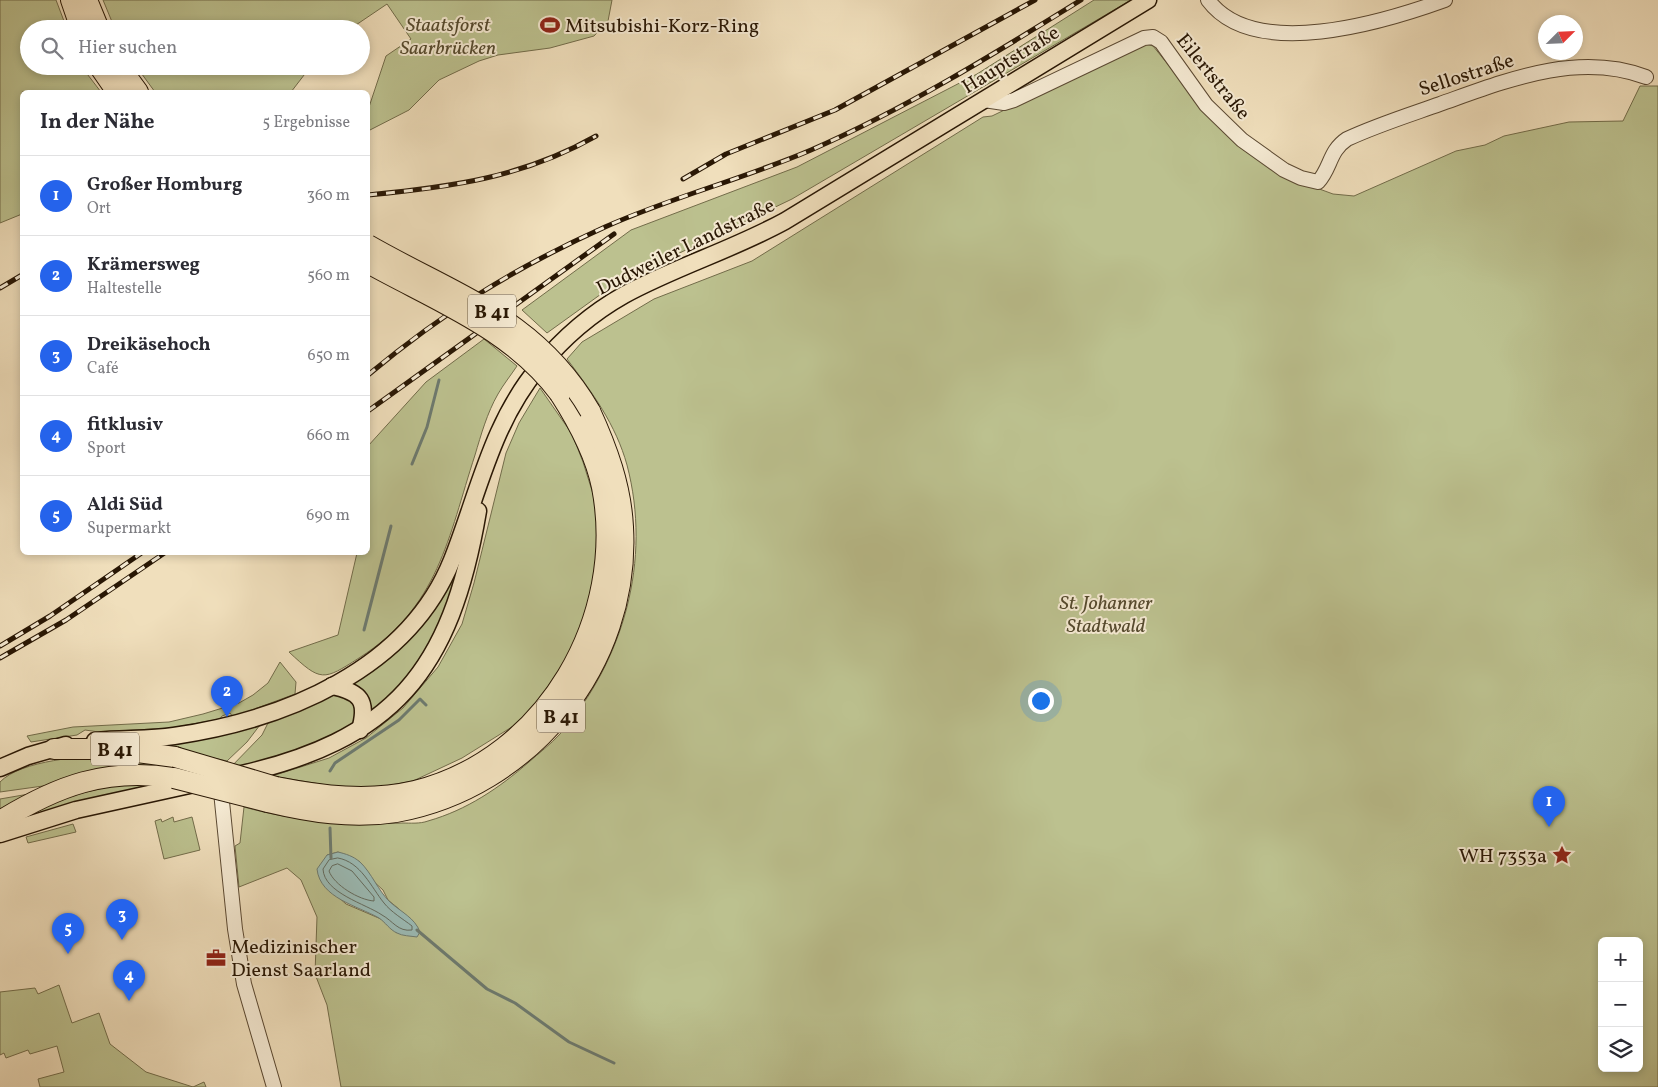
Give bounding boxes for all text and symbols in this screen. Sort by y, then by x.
park label: Staatsforst Saarbrücken [400,12,496,63]
place label: Mitsubishi-Korz-Ring [565,13,759,41]
sports icon: Mitsubishi-Korz-Ring [539,14,561,36]
north arrow [1538,15,1583,60]
search box [20,20,370,75]
street label: Hauptstraße [957,20,1065,102]
street label: Eilertstraße [1169,28,1256,127]
icon: search [38,34,66,62]
text: Hier suchen [78,35,177,61]
street label: Sellostraße [1415,47,1518,104]
text: In der Nähe [40,108,155,137]
text: 5 Ergebnisse [263,112,350,134]
text: Großer Homburg [87,172,242,198]
text: 1 [53,185,59,207]
text: 360 m [307,185,350,207]
street label: Dudweiler Landstraße [592,192,780,303]
text: Ort [87,198,111,220]
text: Krämersweg [87,252,200,278]
text: 2 [52,265,60,287]
text: 560 m [307,265,350,287]
text: Haltestelle [87,278,162,300]
road number: B 41 [468,294,516,328]
text: Dreikäsehoch [87,332,211,358]
text: 3 [52,345,60,367]
text: 650 m [308,345,350,367]
text: Café [87,358,118,380]
text: fitklusiv [87,412,163,438]
text: 4 [51,425,61,447]
text: 660 m [307,425,350,447]
text: Sport [87,438,126,460]
text: Aldi Süd [87,492,163,518]
text: 5 [52,505,60,527]
text: 690 m [306,505,350,527]
text: Supermarkt [87,518,171,540]
park label: St. Johanner Stadtwald [1059,590,1153,641]
pin: 2 [211,676,243,717]
your location [1028,688,1054,714]
road number: B 41 [537,699,585,732]
road number: B 41 [91,732,139,766]
pin: 1 [1533,786,1565,827]
place label: WH 7353a [1459,843,1547,871]
place icon: WH 7353a [1551,844,1573,866]
pin: 3 [106,899,138,940]
pin: 5 [52,913,84,954]
place label: Medizinischer Dienst Saarland [231,934,371,985]
map controls [1598,937,1643,1072]
button: + [1598,937,1643,982]
office icon: Medizinischer Dienst Saarland [205,947,227,969]
pin: 4 [113,960,145,1001]
button: − [1598,982,1643,1027]
button: layers [1598,1027,1643,1072]

